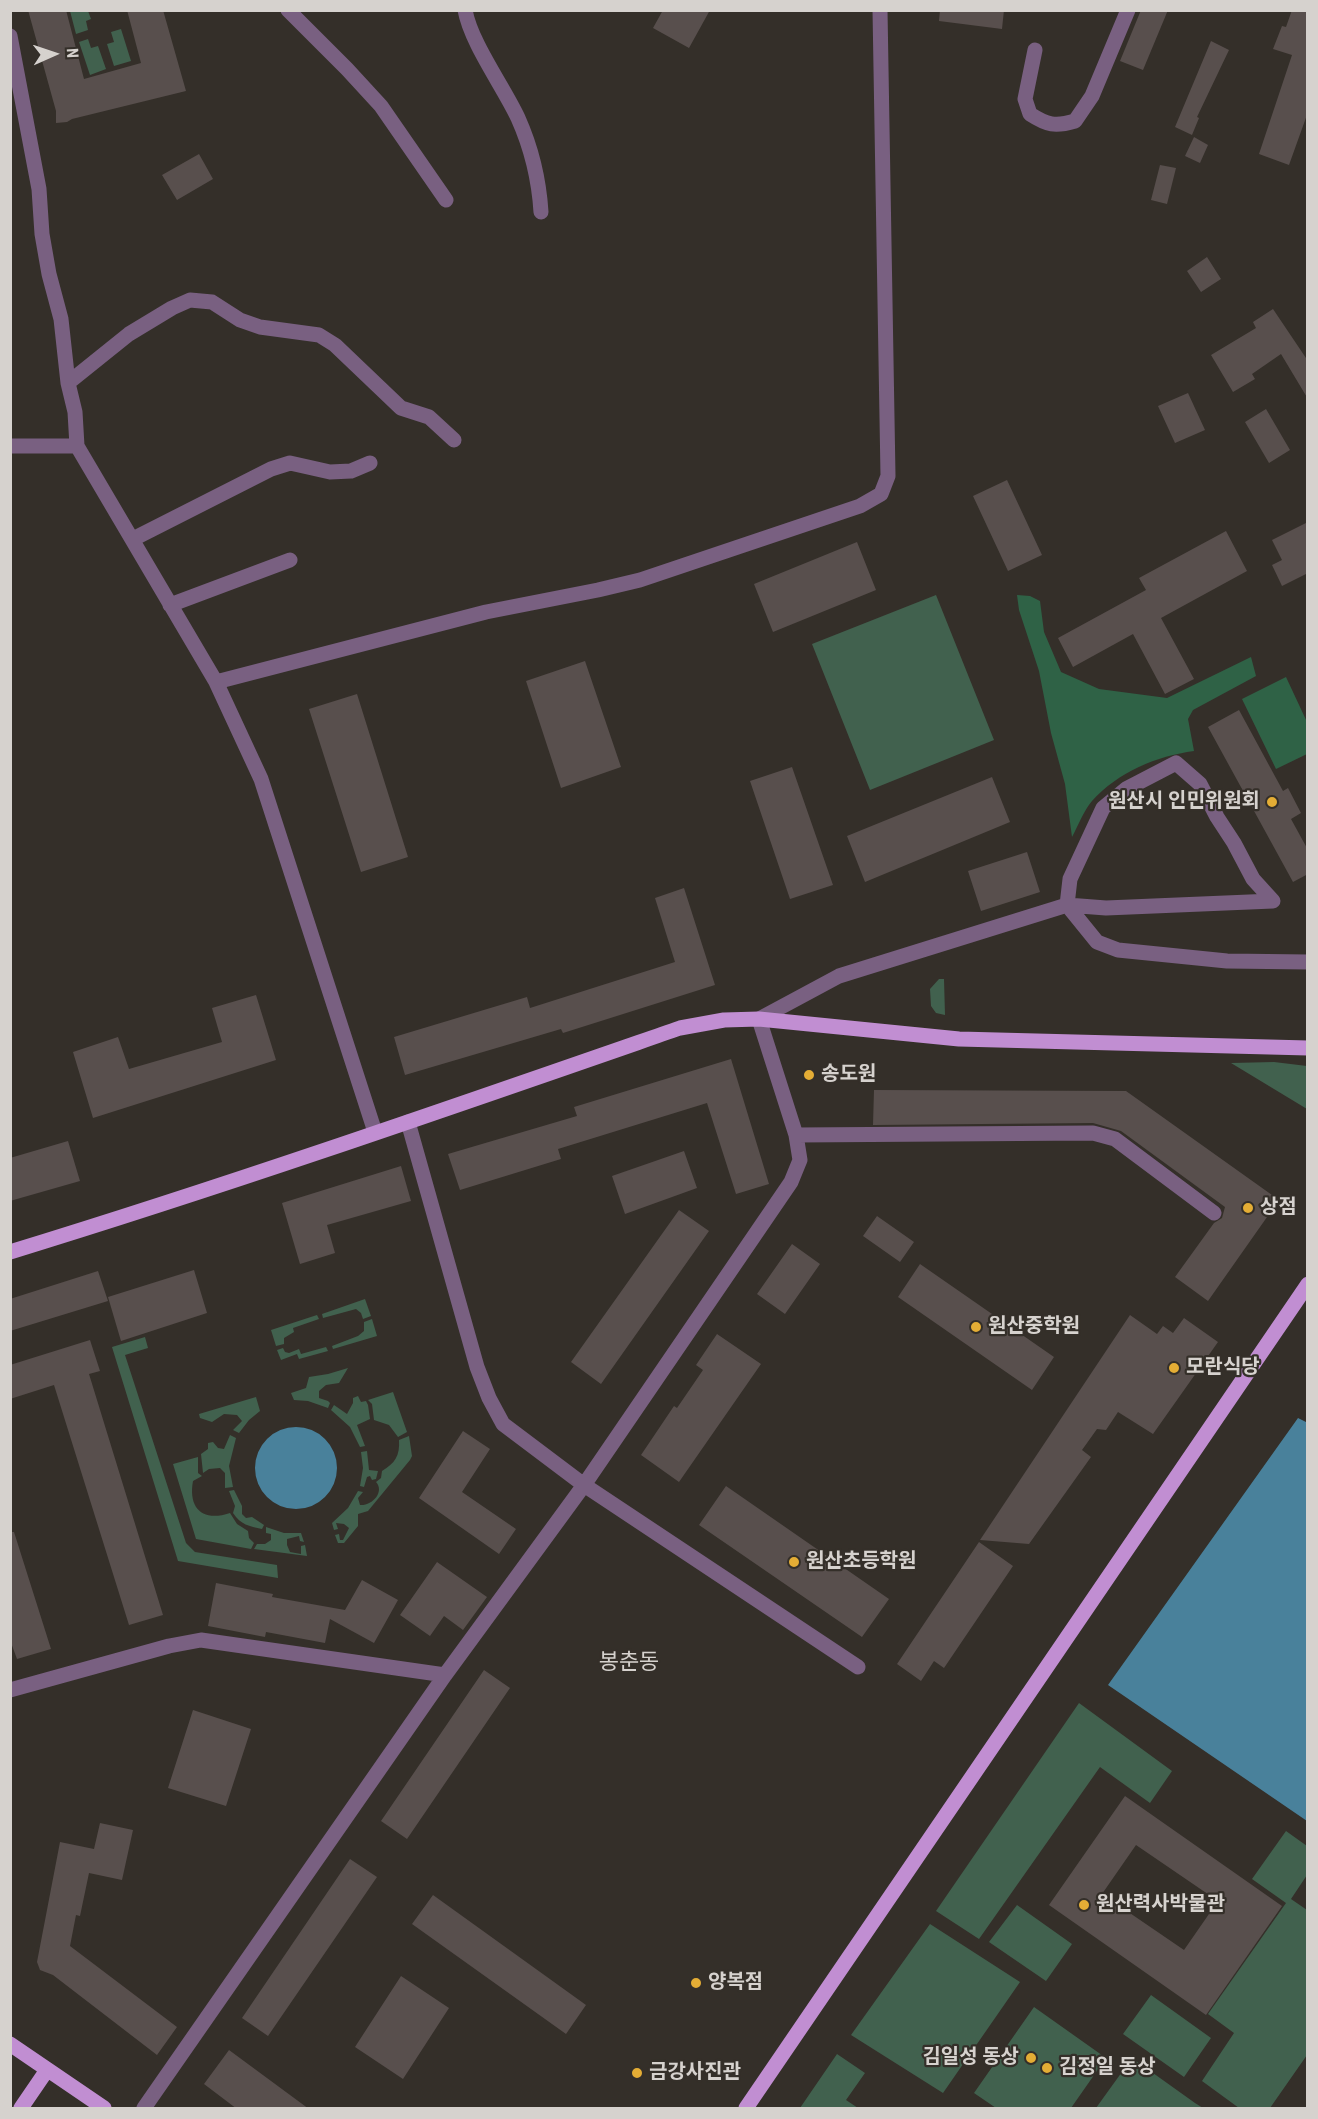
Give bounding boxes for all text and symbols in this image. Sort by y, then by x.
north arrow [24,24,84,84]
text: N [63,48,82,58]
place label: 원산시 인민위원회 [1108,790,1260,814]
marker: 원산시 인민위원회 [1265,795,1279,809]
place label: 송도원 [821,1063,876,1087]
marker: 송도원 [802,1068,816,1082]
place label: 상점 [1260,1196,1297,1220]
marker: 상점 [1241,1201,1255,1215]
place label: 원산중학원 [988,1315,1080,1339]
marker: 원산중학원 [969,1320,983,1334]
place label: 모란식당 [1186,1356,1260,1380]
marker: 모란식당 [1167,1361,1181,1375]
place label: 원산초등학원 [806,1550,916,1574]
marker: 원산초등학원 [787,1555,801,1569]
district label: 봉춘동 [599,1650,659,1676]
place label: 원산력사박물관 [1096,1893,1225,1917]
marker: 원산력사박물관 [1077,1898,1091,1912]
place label: 양복점 [708,1971,763,1995]
marker: 양복점 [689,1976,703,1990]
place label: 김일성 동상 [922,2046,1019,2070]
marker: 김일성 동상 [1024,2051,1038,2065]
place label: 김정일 동상 [1059,2056,1156,2080]
place label: 금강사진관 [649,2061,741,2085]
marker: 김정일 동상 [1040,2061,1054,2075]
marker: 금강사진관 [630,2066,644,2080]

